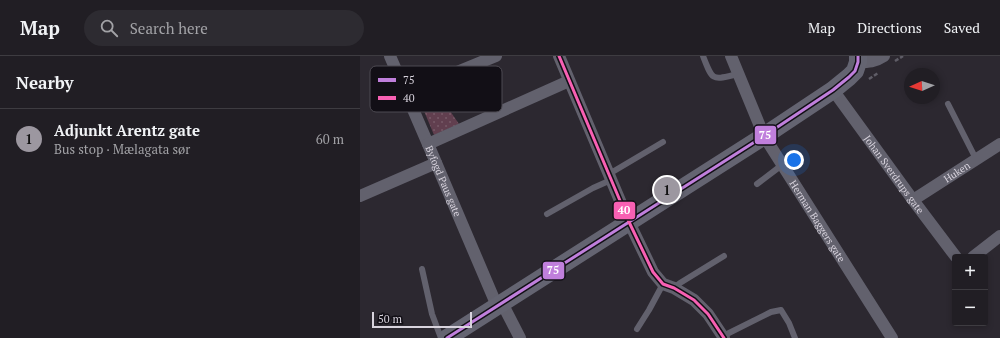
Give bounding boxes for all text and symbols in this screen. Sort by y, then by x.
search box [84,10,364,46]
text: Map [20,15,60,40]
icon: search [98,17,120,39]
text: Search here [130,18,208,38]
text: Map [808,18,835,37]
text: Directions [857,18,922,37]
text: Saved [944,18,980,37]
legend [370,66,502,112]
north arrow [904,68,940,104]
text: Nearby [16,71,74,94]
text: 75 [403,73,415,87]
text: 40 [403,91,415,105]
text: Adjunkt Arentz gate [54,120,200,140]
line badge: 75 [754,125,777,145]
text: 75 [759,128,771,142]
text: 1 [25,130,33,148]
text: 60 m [316,130,344,148]
street label: Johan Sverdrups gate [861,132,927,216]
text: Bus stop · Mælagata sør [54,140,190,158]
street label: Byfogd Paus gate [423,143,465,218]
your location [784,150,804,170]
street label: Huken [941,158,973,185]
pin: 1 [654,175,680,205]
street label: Herman Baggers gate [787,177,849,264]
line badge: 40 [613,201,636,220]
text: 40 [618,203,630,217]
map controls [952,254,988,326]
button: + [952,254,988,290]
line badge: 75 [542,261,565,280]
text: 75 [547,263,559,277]
button: − [952,290,988,326]
scale bar [372,310,472,329]
text: 50 m [378,312,402,326]

